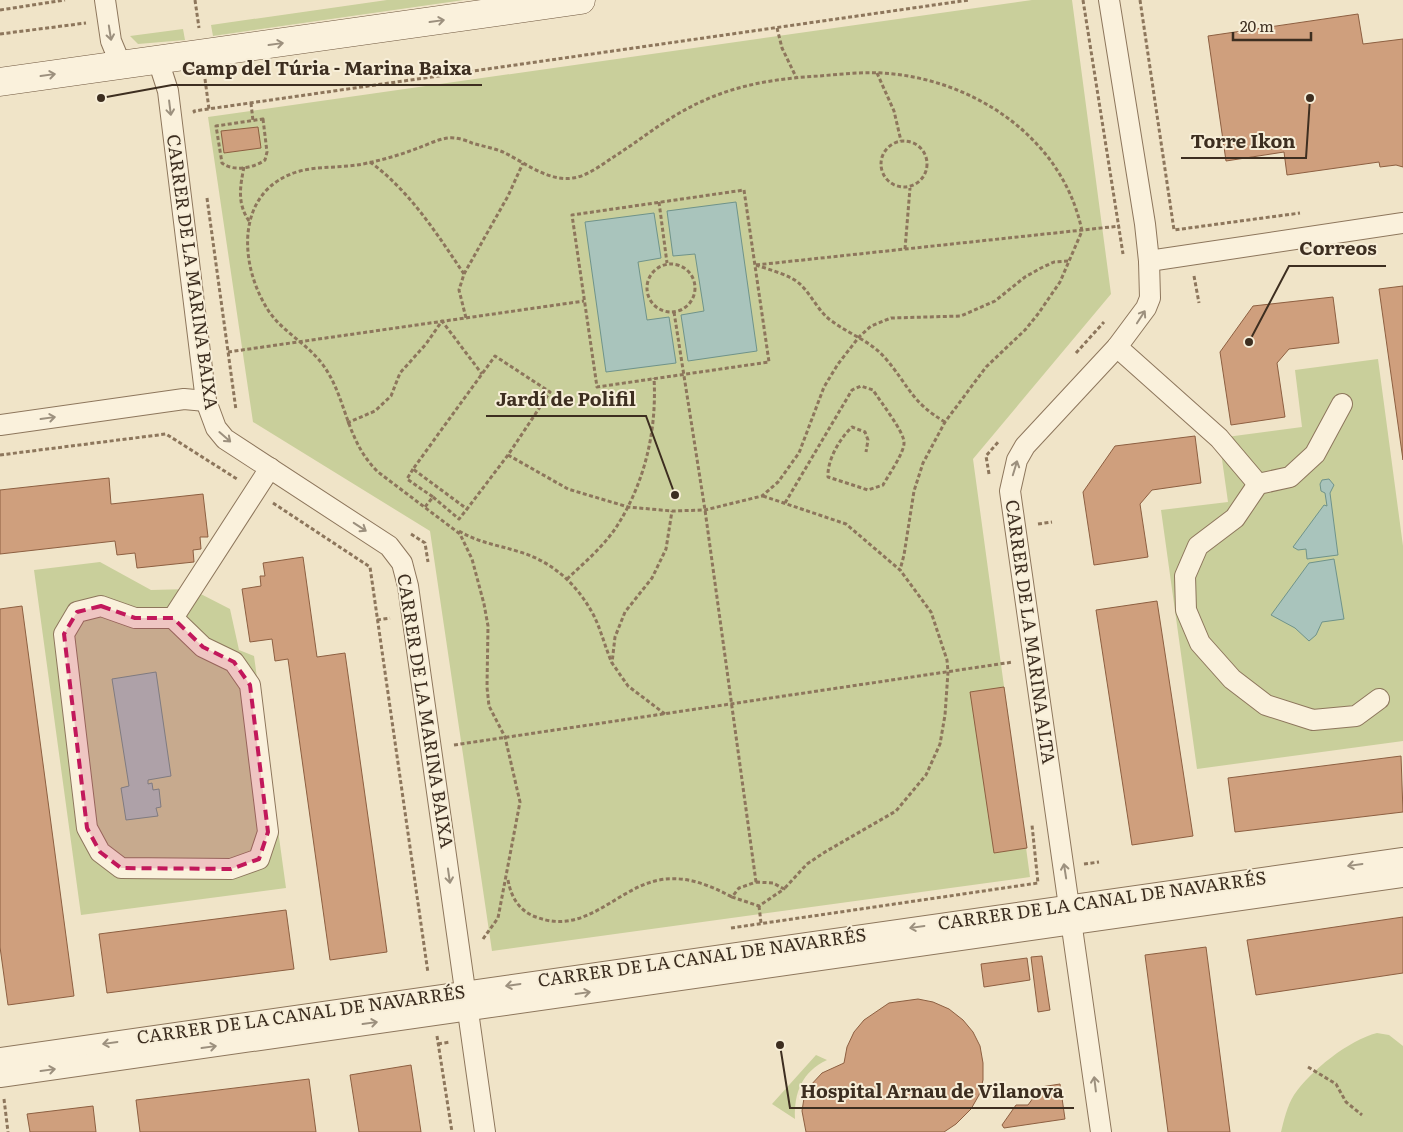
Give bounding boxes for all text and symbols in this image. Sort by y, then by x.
scale bar [1233,10,1310,42]
text: 20 m [1240,14,1274,37]
one-way arrow [428,16,444,26]
one-way arrow [105,25,115,41]
one-way arrow [267,39,283,49]
callout: Camp del Túria - Marina Baixa [172,51,482,85]
text: Camp del Túria - Marina Baixa [182,53,472,81]
one-way arrow [40,70,56,80]
one-way arrow [165,99,175,115]
callout: Torre Ikon [1181,124,1306,158]
text: Torre Ikon [1191,126,1295,154]
street label: CARRER DE LA MARINA BAIXA [161,132,226,411]
callout: Correos [1289,232,1386,266]
text: Correos [1299,233,1377,261]
one-way arrow [1135,310,1146,324]
callout: Jardí de Polifil [486,382,646,416]
text: Jardí de Polifil [496,384,636,412]
one-way arrow [40,413,56,423]
one-way arrow [218,431,231,442]
one-way arrow [1011,460,1020,476]
street label: CARRER DE LA MARINA ALTA [1000,498,1063,766]
one-way arrow [353,522,367,532]
street label: CARRER DE LA MARINA BAIXA [391,572,462,850]
one-way arrow [1347,860,1363,870]
street label: CARRER DE LA CANAL DE NAVARRÉS [936,863,1268,936]
one-way arrow [1060,863,1070,879]
one-way arrow [444,867,454,883]
street label: CARRER DE LA CANAL DE NAVARRÉS [536,920,868,993]
one-way arrow [909,923,925,933]
street label: CARRER DE LA CANAL DE NAVARRÉS [135,977,467,1050]
one-way arrow [506,980,522,990]
one-way arrow [574,988,590,998]
one-way arrow [362,1018,378,1028]
one-way arrow [102,1038,118,1048]
one-way arrow [201,1041,217,1051]
one-way arrow [40,1064,56,1074]
callout: Hospital Arnau de Vilanova [790,1074,1074,1108]
text: Hospital Arnau de Vilanova [800,1076,1064,1104]
one-way arrow [1090,1076,1100,1092]

